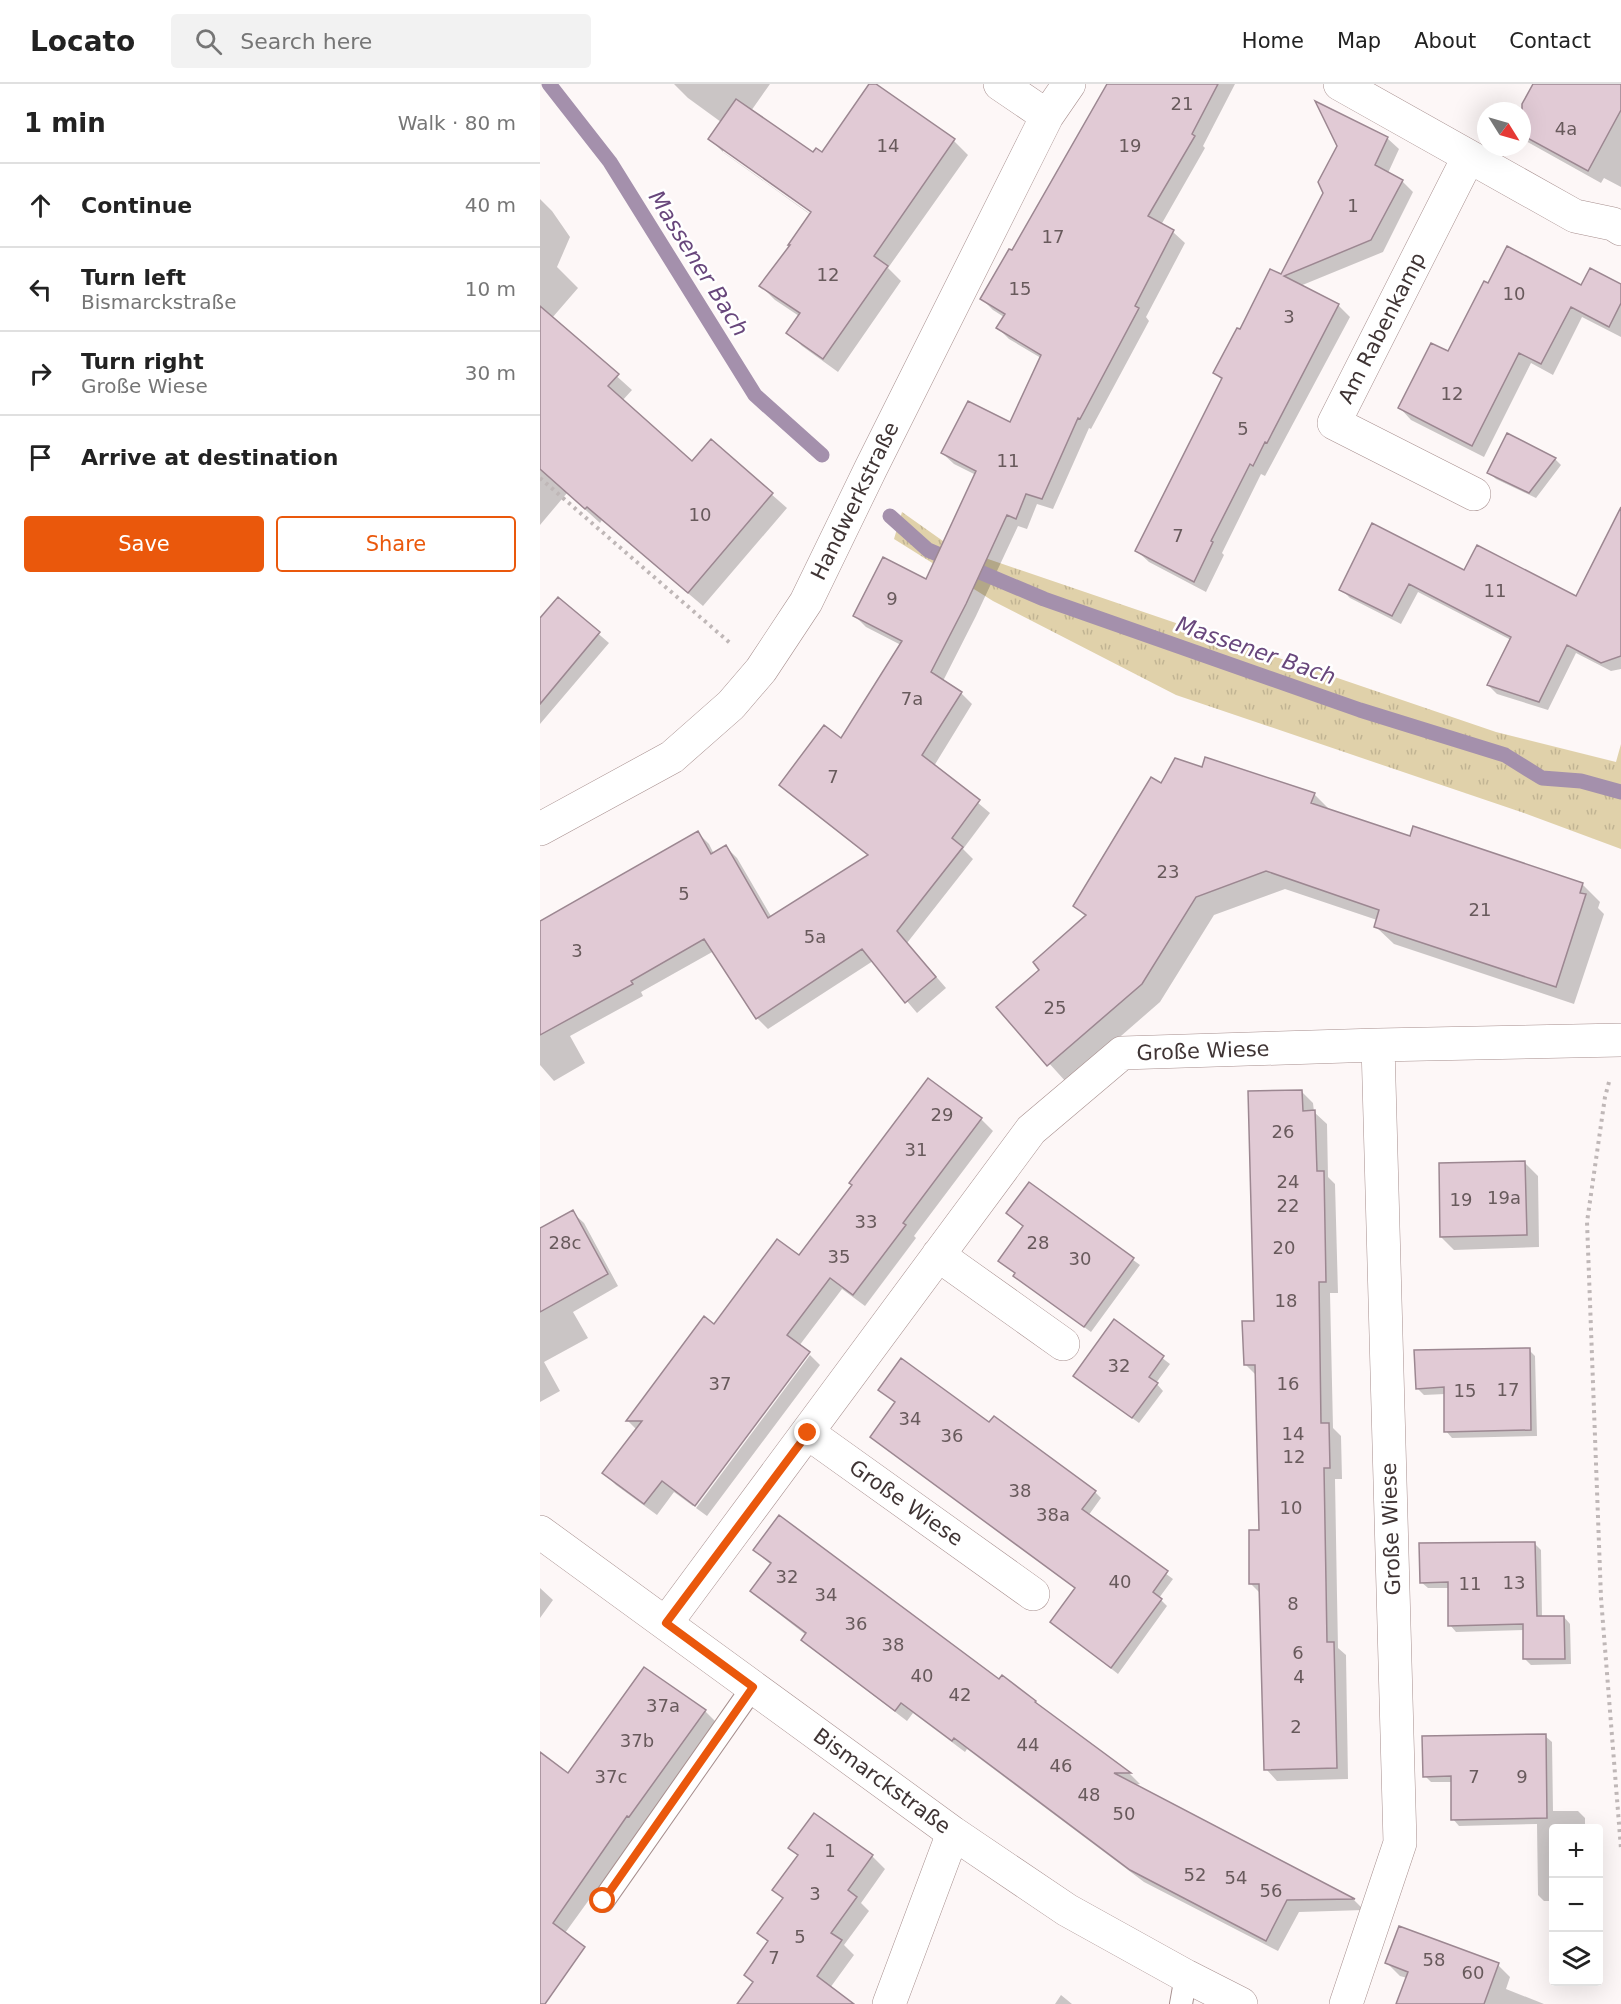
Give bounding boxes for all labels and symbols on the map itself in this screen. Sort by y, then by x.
house number: 21 [1171,93,1193,114]
north arrow [1477,102,1531,156]
house number: 4a [1555,118,1577,139]
house number: 14 [877,135,899,156]
house number: 19 [1119,135,1141,156]
water label: Massener Bach [644,186,753,341]
house number: 1 [1347,195,1359,216]
house number: 17 [1042,226,1064,247]
street label: Am Rabenkamp [1334,248,1430,408]
house number: 12 [817,264,839,285]
house number: 15 [1009,278,1031,299]
house number: 10 [1503,283,1525,304]
house number: 3 [1283,306,1295,327]
house number: 12 [1441,383,1463,404]
street label: Handwerkstraße [806,418,904,584]
house number: 5 [1237,418,1249,439]
house number: 11 [997,450,1019,471]
house number: 10 [689,504,711,525]
house number: 7 [1172,525,1184,546]
house number: 11 [1484,580,1506,601]
house number: 9 [886,588,898,609]
water label: Massener Bach [1173,611,1339,689]
house number: 7a [901,688,923,709]
house number: 7 [827,766,839,787]
house number: 23 [1157,861,1179,882]
house number: 5 [678,883,690,904]
house number: 21 [1469,899,1491,920]
house number: 5a [804,926,826,947]
house number: 3 [571,940,583,961]
house number: 25 [1044,997,1066,1018]
street label: Große Wiese [1136,1037,1270,1065]
house number: 29 [931,1104,953,1125]
house number: 26 [1272,1121,1294,1142]
house number: 31 [905,1139,927,1160]
house number: 24 [1277,1171,1299,1192]
house number: 19a [1487,1187,1521,1208]
house number: 19 [1450,1189,1472,1210]
house number: 22 [1277,1195,1299,1216]
house number: 33 [855,1211,877,1232]
house number: 28c [549,1232,581,1253]
house number: 28 [1027,1232,1049,1253]
house number: 20 [1273,1237,1295,1258]
house number: 35 [828,1246,850,1267]
house number: 30 [1069,1248,1091,1269]
house number: 18 [1275,1290,1297,1311]
house number: 32 [1108,1355,1130,1376]
house number: 37 [709,1373,731,1394]
house number: 16 [1277,1373,1299,1394]
house number: 17 [1497,1379,1519,1400]
house number: 15 [1454,1380,1476,1401]
house number: 34 [899,1408,921,1429]
route end [794,1419,820,1445]
house number: 14 [1282,1423,1304,1444]
house number: 36 [941,1425,963,1446]
house number: 12 [1283,1446,1305,1467]
street label: Große Wiese [845,1455,967,1551]
street label: Große Wiese [1377,1462,1405,1596]
house number: 38 [1009,1480,1031,1501]
house number: 10 [1280,1497,1302,1518]
house number: 38a [1036,1504,1070,1525]
house number: 32 [776,1566,798,1587]
house number: 40 [1109,1571,1131,1592]
house number: 13 [1503,1572,1525,1593]
house number: 11 [1459,1573,1481,1594]
house number: 34 [815,1584,837,1605]
house number: 8 [1287,1593,1299,1614]
house number: 36 [845,1613,867,1634]
house number: 38 [882,1634,904,1655]
house number: 6 [1292,1642,1304,1663]
house number: 40 [911,1665,933,1686]
house number: 4 [1293,1666,1305,1687]
house number: 42 [949,1684,971,1705]
house number: 37a [646,1695,680,1716]
house number: 2 [1290,1716,1302,1737]
street label: Bismarckstraße [809,1723,955,1839]
house number: 37b [620,1730,654,1751]
house number: 44 [1017,1734,1039,1755]
house number: 46 [1050,1755,1072,1776]
house number: 37c [595,1766,627,1787]
house number: 7 [1468,1766,1480,1787]
house number: 9 [1516,1766,1528,1787]
house number: 48 [1078,1784,1100,1805]
house number: 50 [1113,1803,1135,1824]
house number: 1 [824,1840,836,1861]
house number: 52 [1184,1864,1206,1885]
house number: 54 [1225,1867,1247,1888]
house number: 56 [1260,1880,1282,1901]
house number: 3 [809,1883,821,1904]
route start [589,1887,615,1913]
house number: 5 [794,1926,806,1947]
house number: 7 [768,1947,780,1968]
house number: 58 [1423,1949,1445,1970]
house number: 60 [1462,1962,1484,1983]

